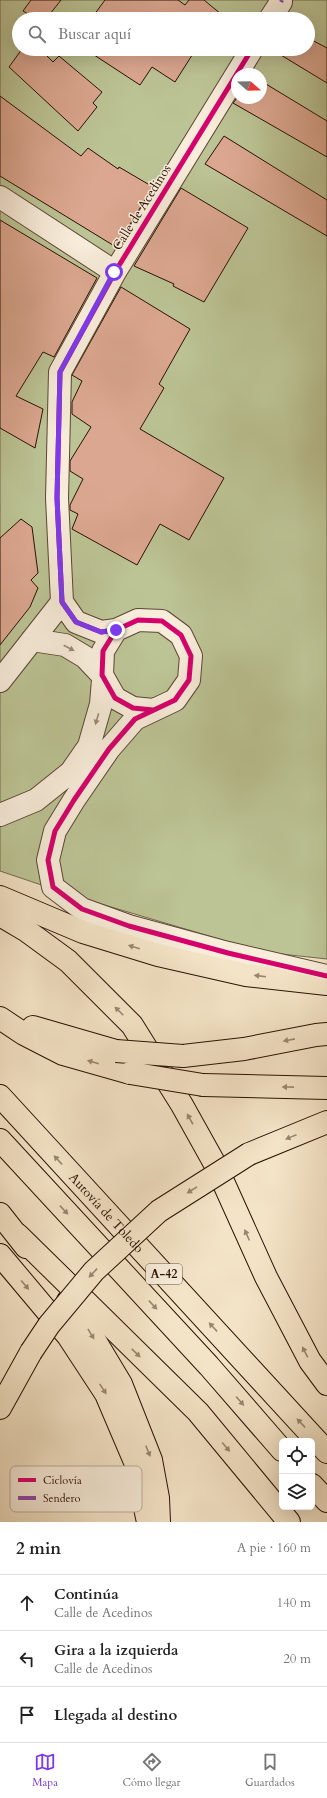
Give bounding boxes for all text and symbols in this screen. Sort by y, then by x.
search box [12,12,315,56]
icon: search [26,23,48,45]
text: Buscar aquí [58,24,131,44]
north arrow [231,68,267,104]
street label: Calle de Acedinos [108,161,176,254]
route start [105,263,123,281]
route end [107,621,125,639]
one-way arrow [63,645,75,652]
one-way arrow [94,713,100,725]
one-way arrow [128,944,140,950]
one-way arrow [254,973,267,979]
one-way arrow [114,1006,124,1016]
one-way arrow [282,1037,295,1043]
one-way arrow [86,1059,98,1065]
one-way arrow [281,1084,294,1090]
one-way arrow [186,1113,193,1125]
one-way arrow [285,1134,296,1140]
one-way arrow [54,1154,63,1165]
street label: Autovía de Toledo [65,1169,148,1257]
one-way arrow [186,1186,198,1193]
one-way arrow [60,1204,69,1215]
one-way arrow [244,1230,250,1241]
road number: A-42 [146,1264,182,1284]
one-way arrow [88,1268,98,1278]
one-way arrow [21,1279,30,1290]
one-way arrow [148,1300,157,1310]
one-way arrow [208,1322,217,1333]
one-way arrow [87,1329,95,1339]
one-way arrow [302,1346,308,1358]
one-way arrow [131,1348,141,1358]
one-way arrow [99,1383,106,1395]
one-way arrow [235,1396,244,1407]
one-way arrow [296,1418,305,1428]
map controls [279,1438,315,1510]
button: locate [279,1438,315,1474]
one-way arrow [222,1441,231,1452]
one-way arrow [145,1445,151,1457]
legend [10,1466,142,1512]
text: Ciclovía [43,1473,82,1488]
button: layers [279,1474,315,1510]
text: Sendero [43,1491,81,1506]
text: 2 min [16,1537,61,1560]
text: A pie · 160 m [237,1539,311,1557]
text: Continúa [54,1584,119,1604]
icon: ahead [16,1592,38,1614]
text: 140 m [277,1594,311,1612]
text: Calle de Acedinos [54,1604,152,1622]
text: Gira a la izquierda [54,1640,178,1660]
icon: left [16,1648,38,1670]
text: 20 m [283,1650,311,1668]
text: Calle de Acedinos [54,1660,152,1678]
icon: arrive [16,1704,38,1726]
text: Llegada al destino [54,1705,177,1725]
tab: Mapa [32,1751,58,1790]
tab: Cómo llegar [123,1751,181,1790]
tab: Guardados [245,1751,295,1790]

